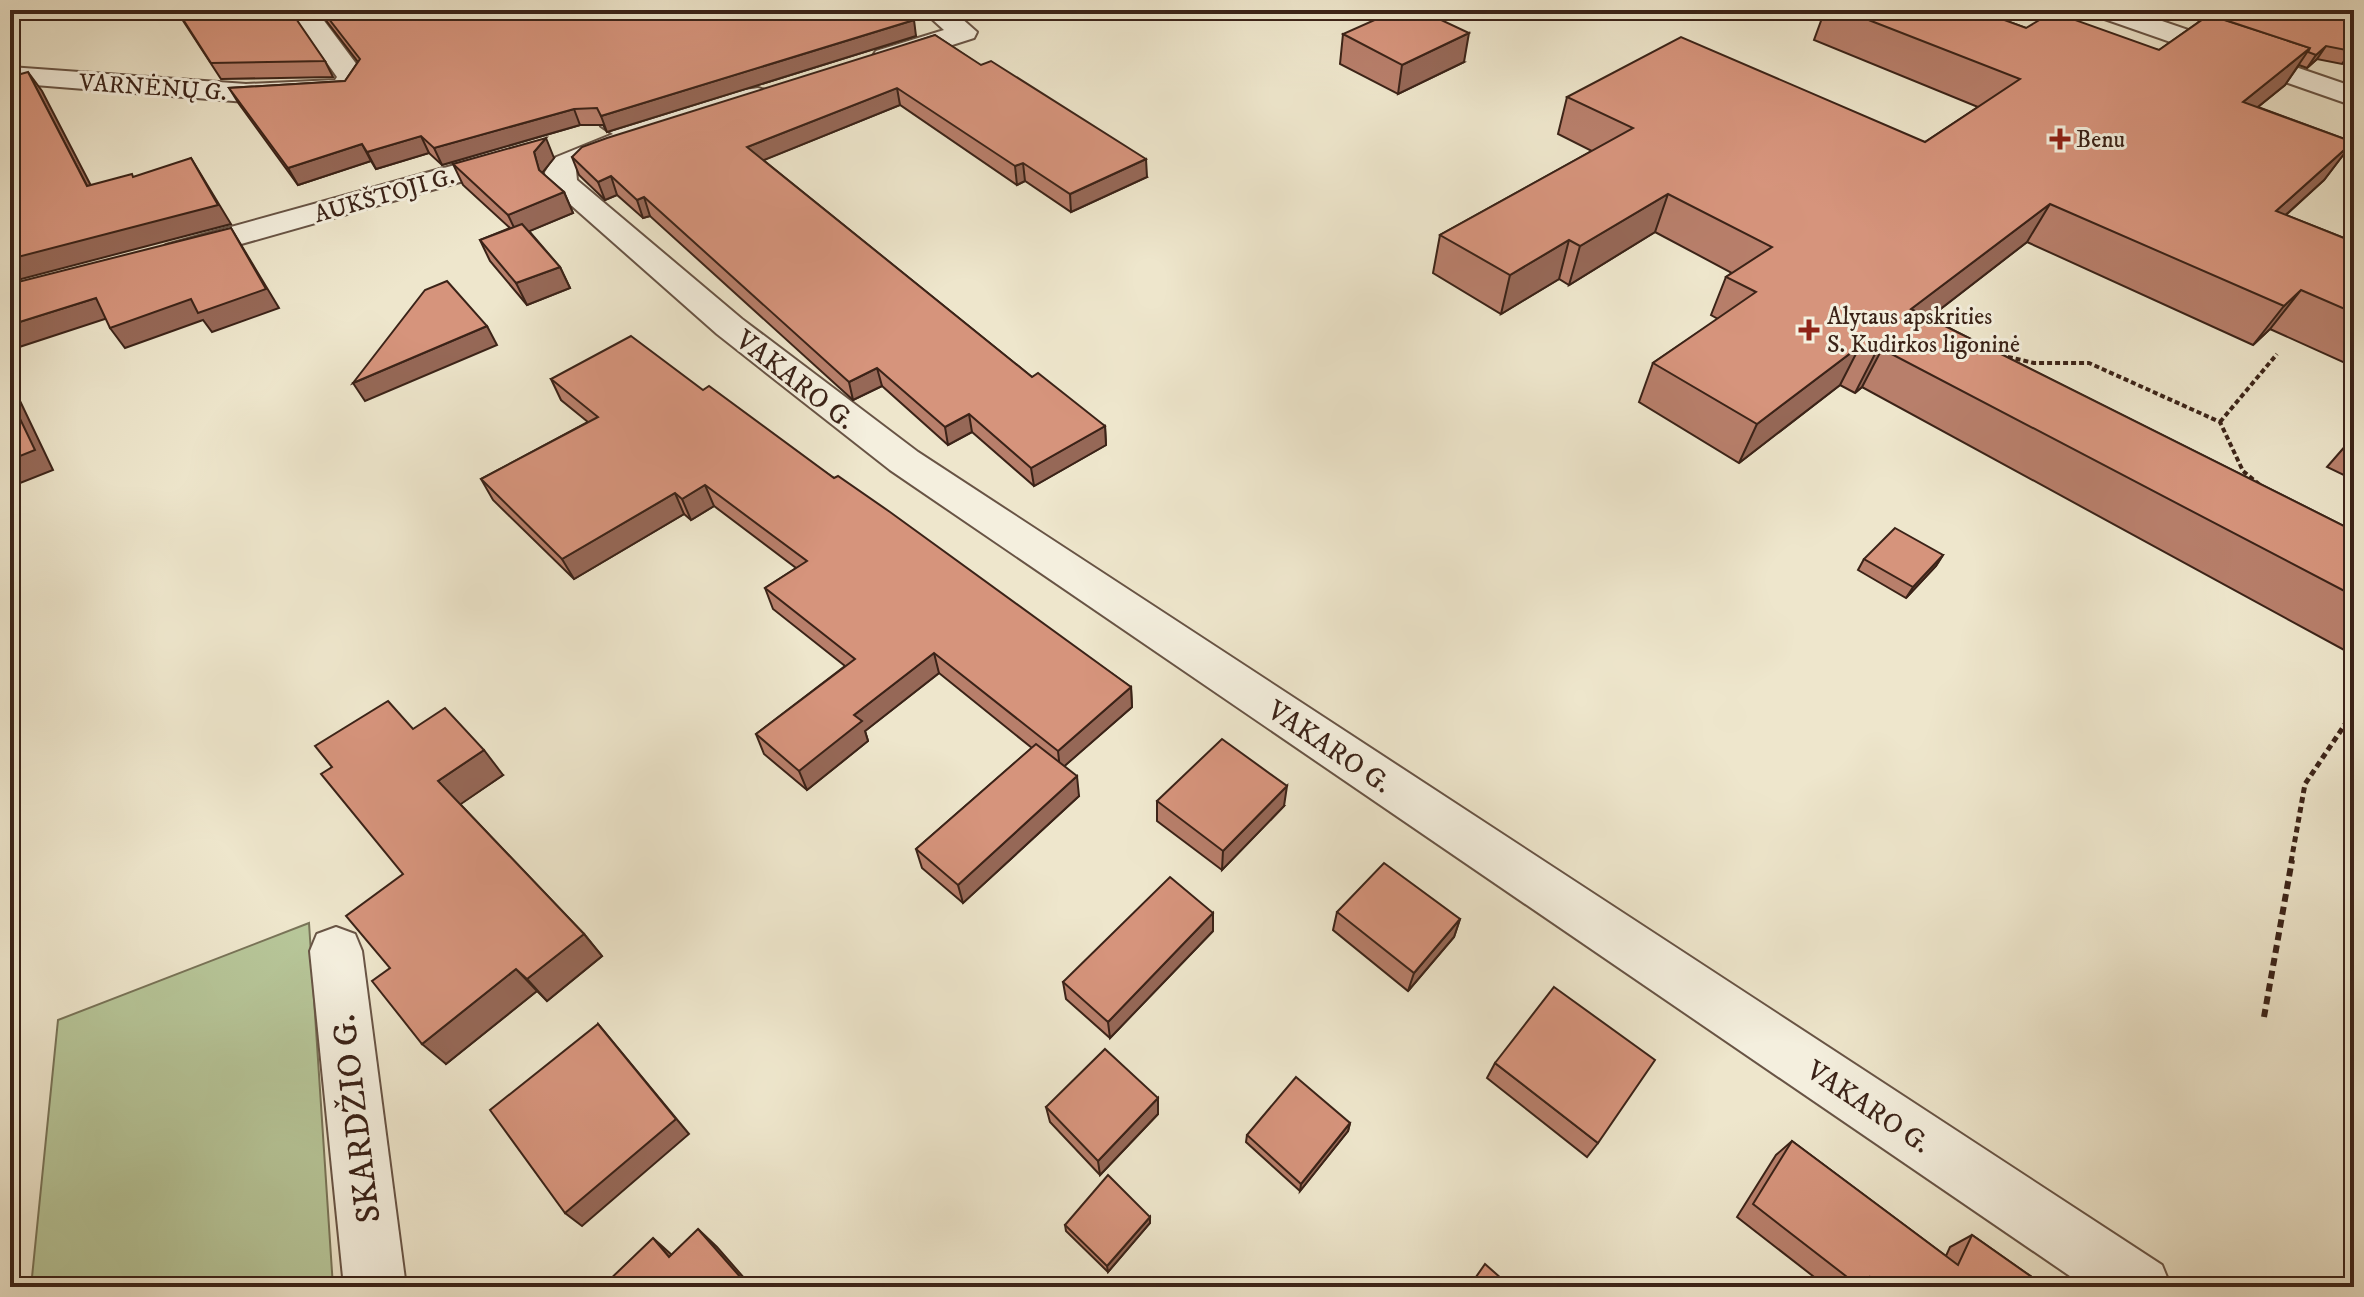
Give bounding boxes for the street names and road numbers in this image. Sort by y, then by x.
street label: VARNĖNŲ G. [77,67,228,108]
street label: AUKŠTOJI G. [310,161,458,230]
street label: VAKARO G. [727,322,862,438]
street label: VAKARO G. [1260,692,1398,802]
street label: SKARDŽIO G. [323,1012,391,1225]
street label: VAKARO G. [1799,1052,1937,1162]

